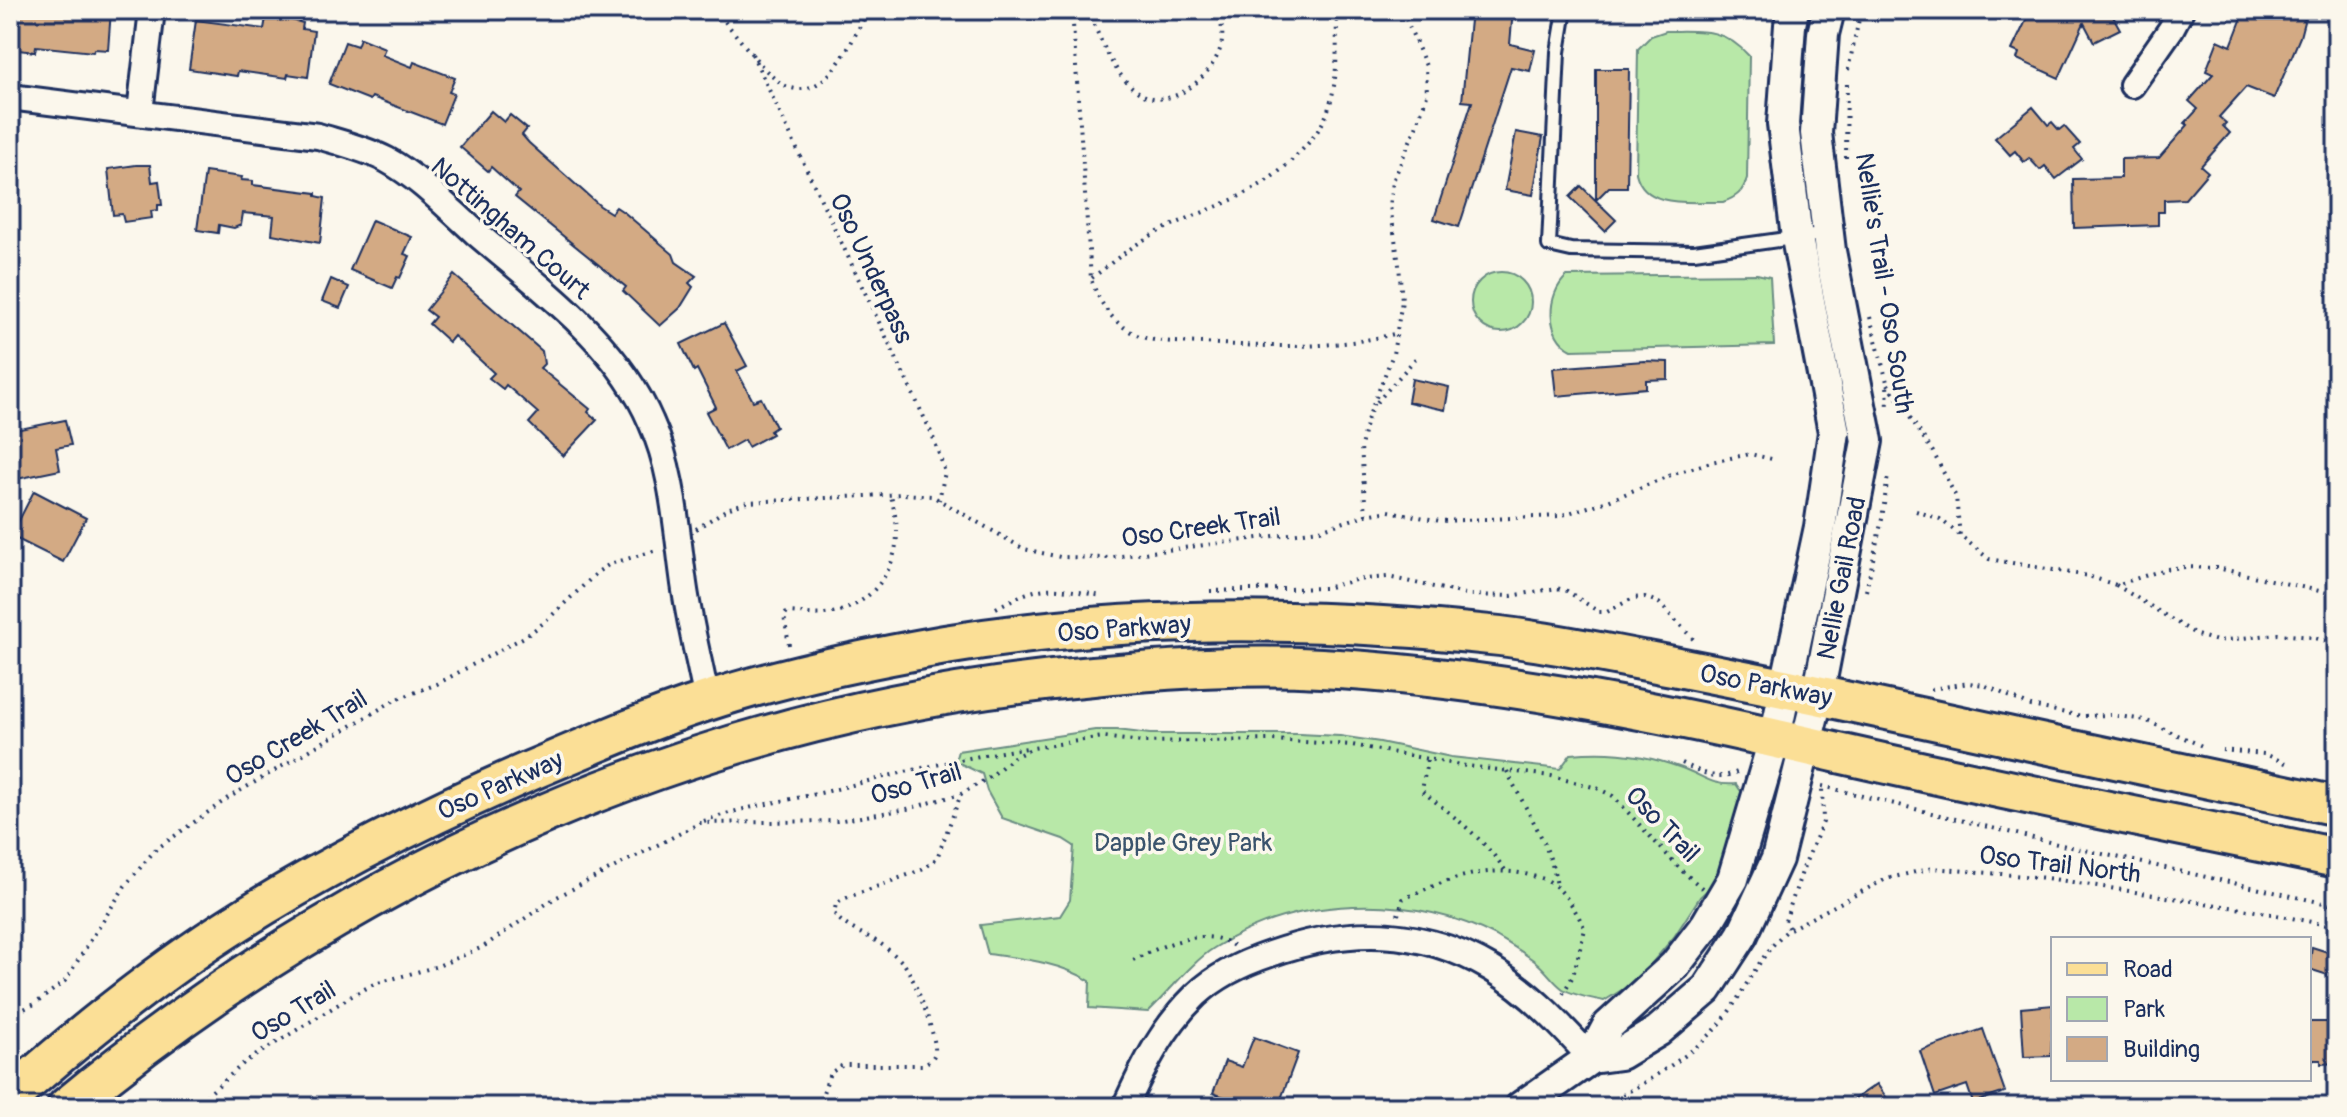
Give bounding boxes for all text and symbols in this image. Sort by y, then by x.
street label: Nottingham Court [424,151,597,307]
street label: Nellie's Trail - Oso South [1848,151,1920,416]
street label: Oso Underpass [822,188,920,349]
street label: Nellie Gail Road [1810,494,1873,662]
street label: Oso Creek Trail [1119,501,1283,555]
street label: Oso Parkway [1056,608,1192,650]
street label: Oso Parkway [1697,657,1835,714]
street label: Oso Creek Trail [219,683,374,793]
street label: Oso Parkway [433,744,568,828]
street label: Oso Trail [867,756,966,812]
street label: Oso Trail [1618,780,1706,869]
park label: Dapple Grey Park [1094,827,1272,859]
street label: Oso Trail North [1977,839,2143,891]
legend [2051,937,2311,1081]
text: Road [2123,955,2173,984]
street label: Oso Trail [245,974,342,1050]
text: Park [2123,995,2165,1024]
text: Building [2123,1035,2200,1064]

